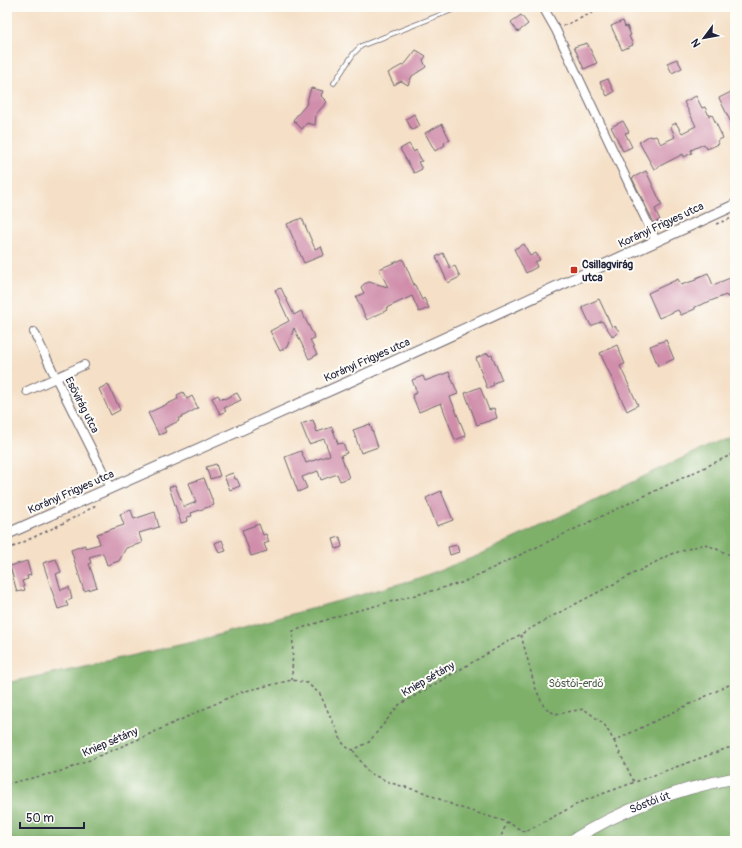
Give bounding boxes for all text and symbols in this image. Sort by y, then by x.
north arrow [684,18,724,58]
text: N [688,36,703,50]
street label: Korányi Frigyes utca [616,200,706,250]
place label: Csillagvirág utca [582,258,634,284]
marker: Csillagvirág utca [569,265,579,275]
street label: Korányi Frigyes utca [322,335,412,385]
street label: Esővirág utca [62,375,102,435]
street label: Korányi Frigyes utca [26,467,116,517]
street label: Kniep sétány [399,659,457,699]
park label: Sóstói-erdő [549,677,603,690]
street label: Kniep sétány [80,724,140,759]
street label: Sóstói út [627,788,672,816]
scale bar [20,804,84,830]
text: 50 m [26,811,54,826]

